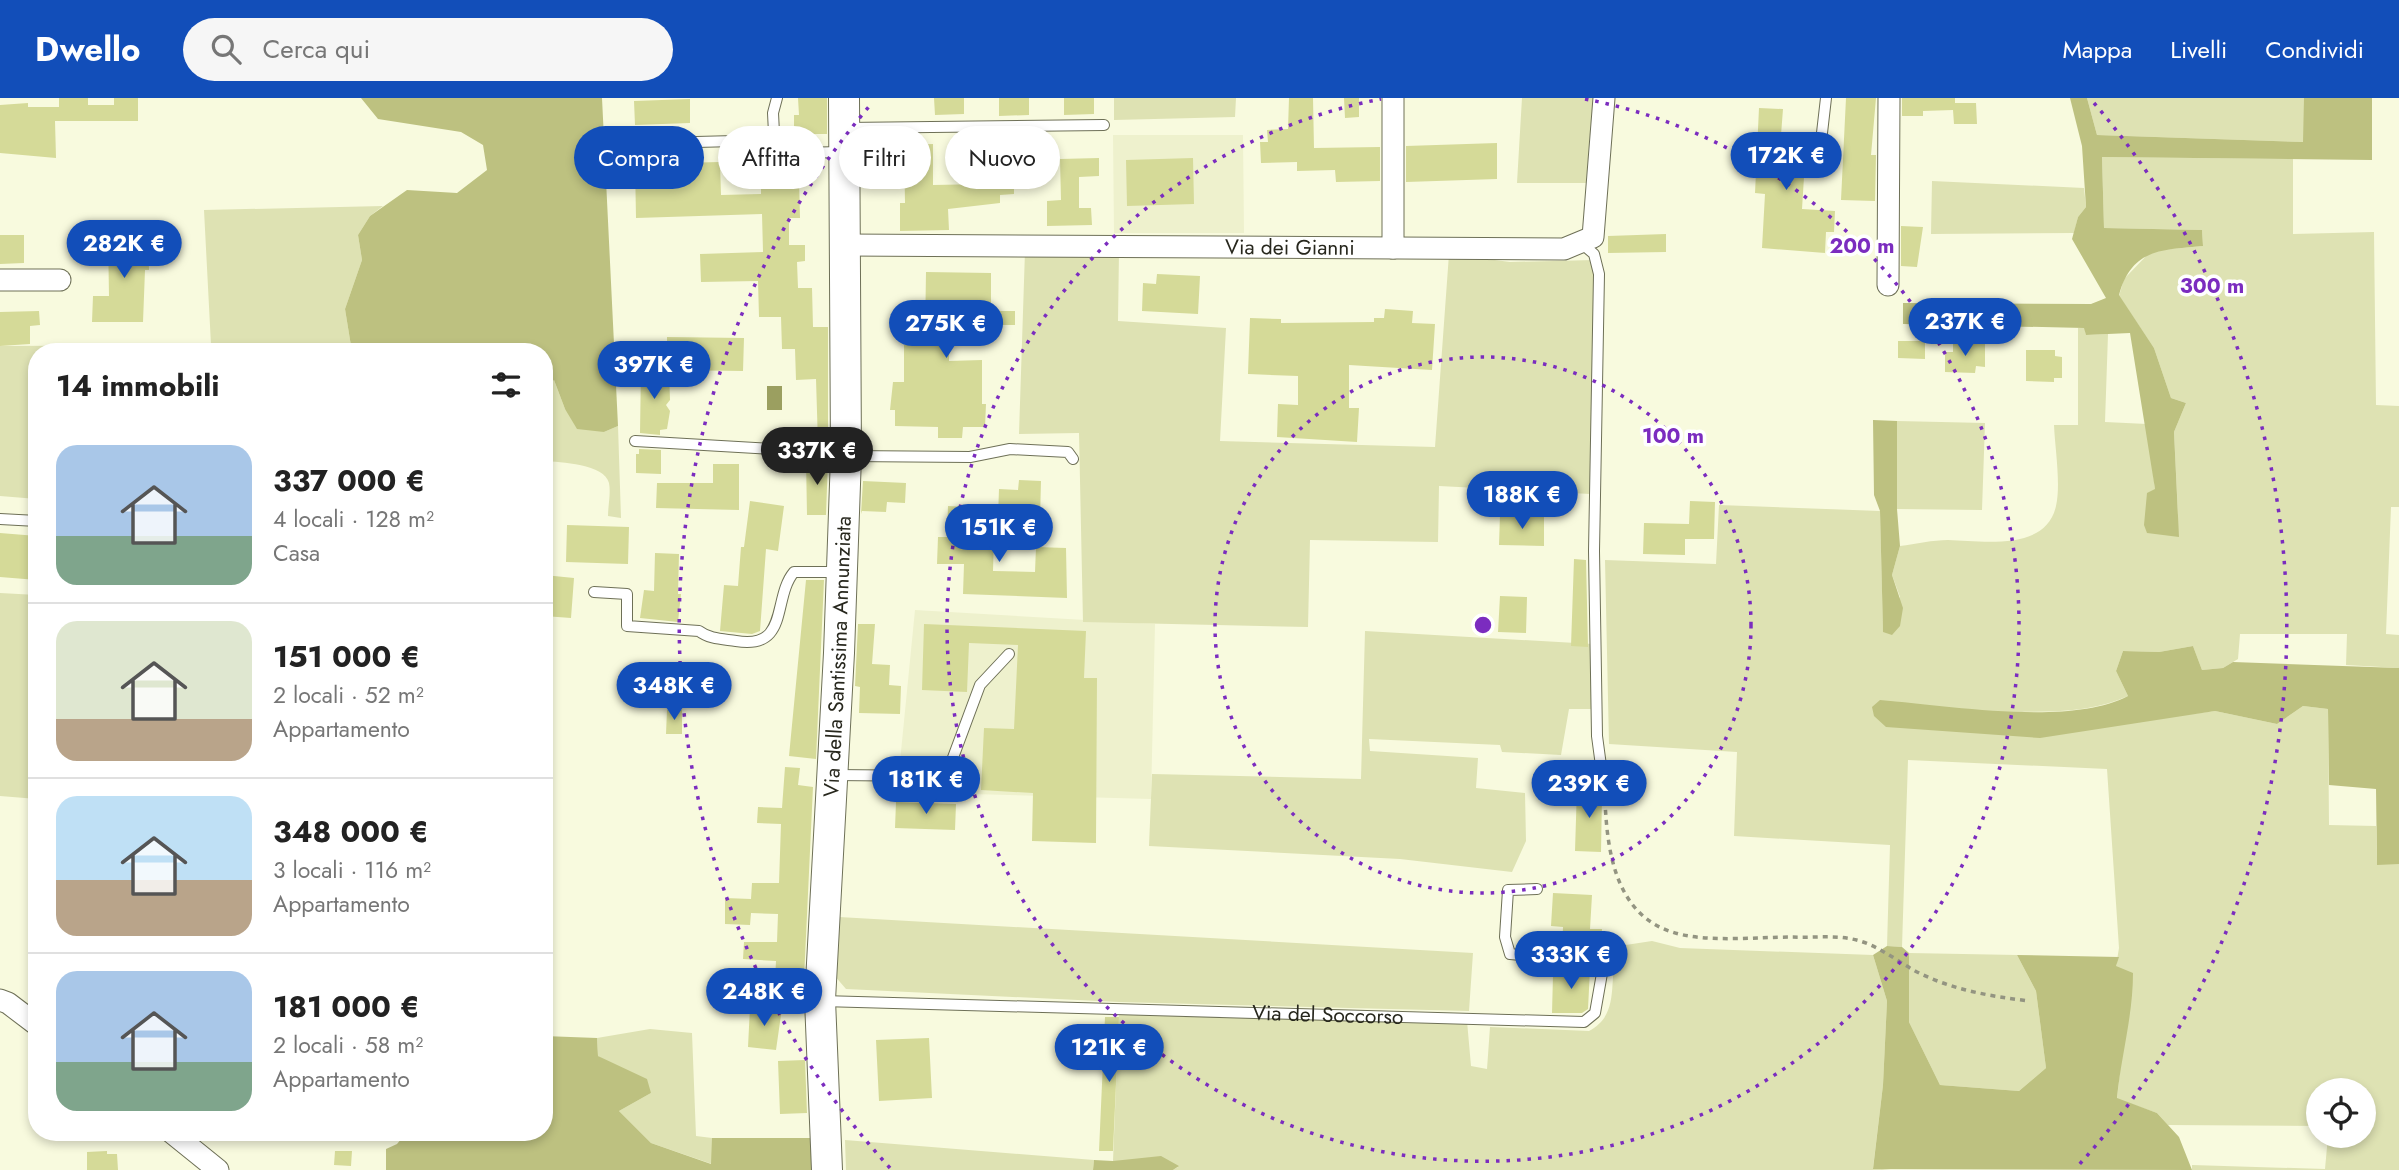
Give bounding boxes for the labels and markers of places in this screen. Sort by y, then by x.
pin: 172K € [1729,132,1843,192]
pin: 282K € [67,220,181,280]
pin: 237K € [1908,299,2022,358]
pin: 275K € [889,300,1003,360]
pin: 397K € [597,342,711,401]
pin: 337K € [760,428,874,487]
pin: 188K € [1465,472,1579,531]
pin: 151K € [942,504,1056,564]
centre of rings [1471,613,1495,637]
pin: 348K € [617,662,731,722]
pin: 181K € [869,756,983,816]
pin: 239K € [1532,760,1646,820]
pin: 333K € [1514,932,1628,991]
pin: 248K € [707,968,821,1028]
pin: 121K € [1052,1024,1166,1084]

